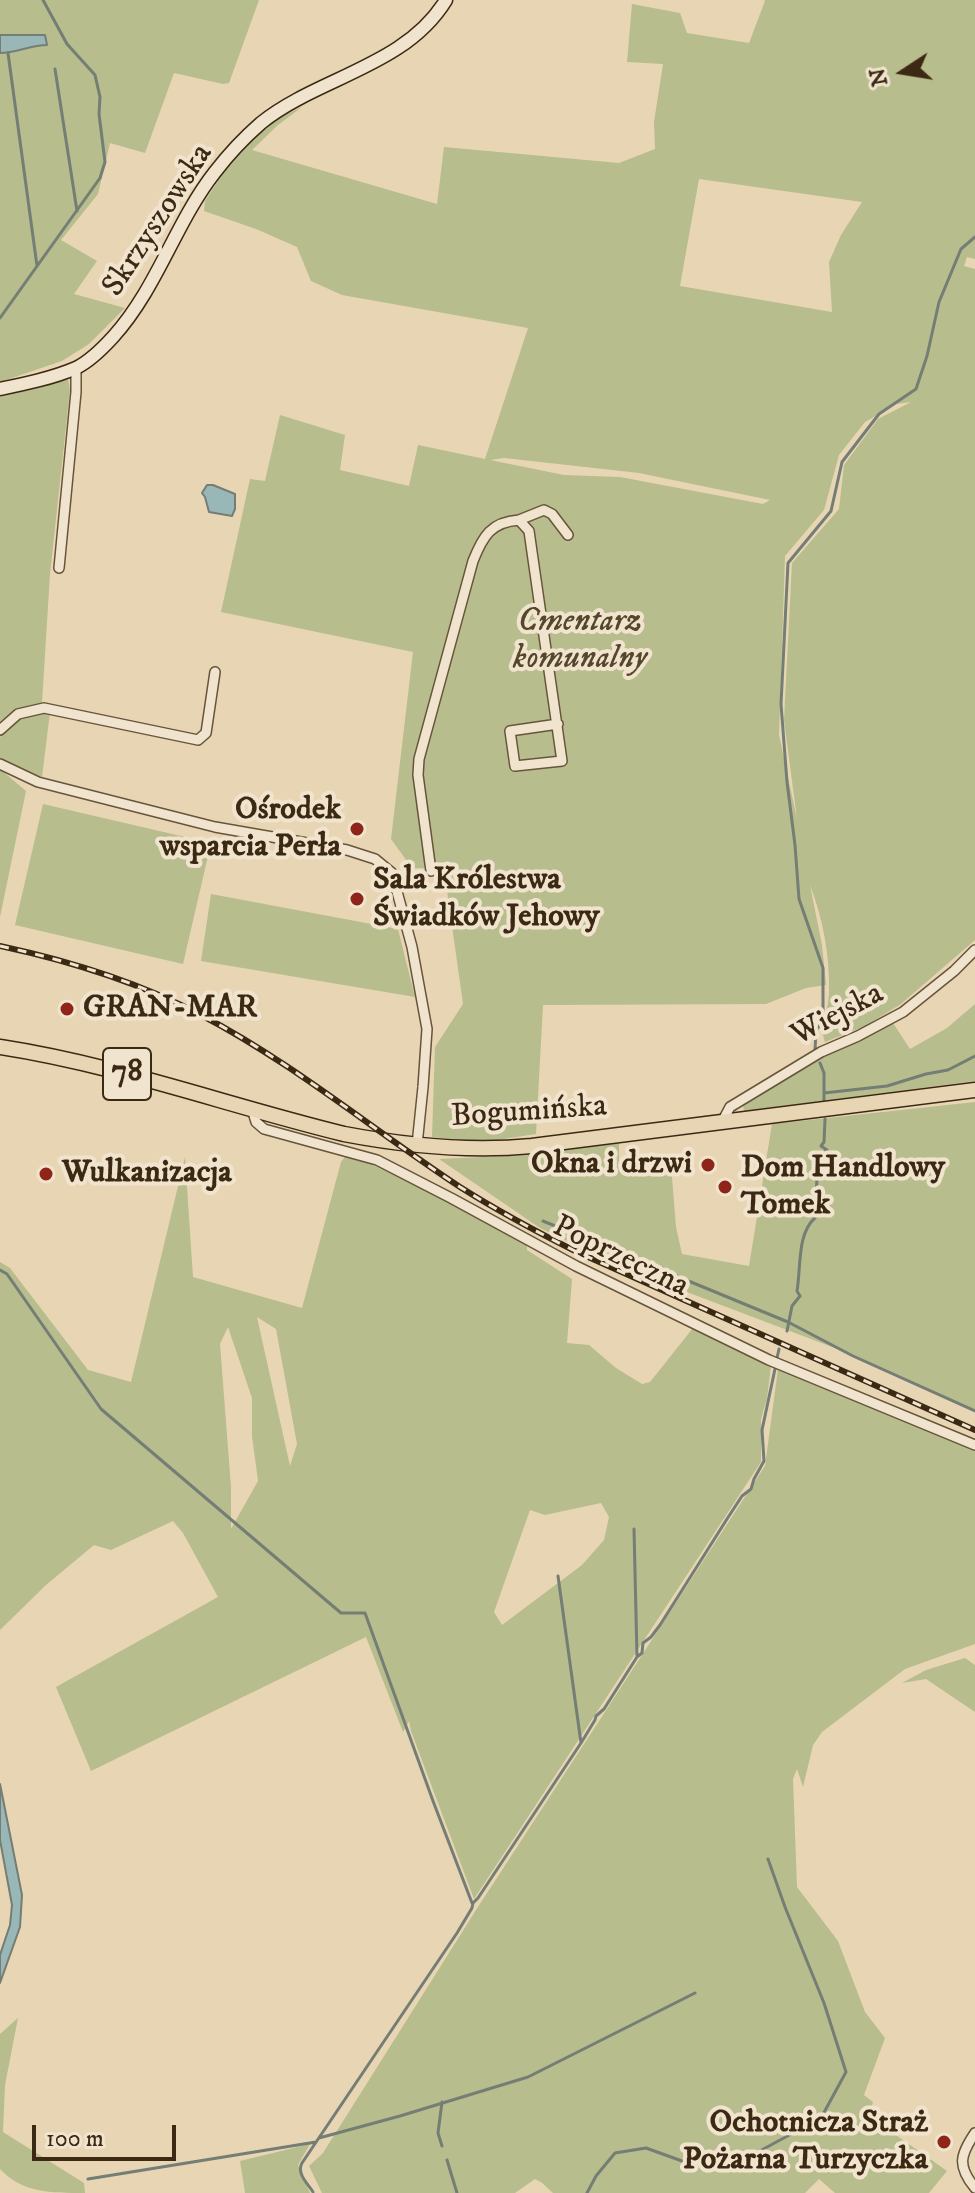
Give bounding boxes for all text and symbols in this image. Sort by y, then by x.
north arrow [863,32,943,112]
text: N [864,65,894,89]
street label: Skrzyszowska [95,138,223,304]
park label: Cmentarz komunalny [513,604,647,679]
place label: Ośrodek wsparcia Perła [160,792,341,867]
marker: Ośrodek wsparcia Perła [348,820,366,838]
place label: Sala Królestwa Świadków Jehowy [373,862,599,937]
marker: Sala Królestwa Świadków Jehowy [348,890,366,908]
street label: Wiejska [785,976,891,1056]
place label: GRAN-MAR [83,990,257,1028]
marker: GRAN-MAR [58,1000,76,1018]
road number: 78 [103,1048,151,1100]
street label: Bogumińska [450,1088,608,1138]
place label: Okna i drzwi [531,1146,692,1184]
place label: Dom Handlowy Tomek [741,1150,945,1225]
place label: Wulkanizacja [62,1155,232,1193]
marker: Okna i drzwi [699,1156,717,1174]
marker: Wulkanizacja [37,1165,55,1183]
marker: Dom Handlowy Tomek [716,1178,734,1196]
street label: Poprzeczna [546,1209,694,1307]
place label: Ochotnicza Straż Pożarna Turzyczka [683,2105,928,2180]
scale bar [36,2109,180,2159]
text: 100 m [46,2124,104,2154]
marker: Ochotnicza Straż Pożarna Turzyczka [935,2133,953,2151]

